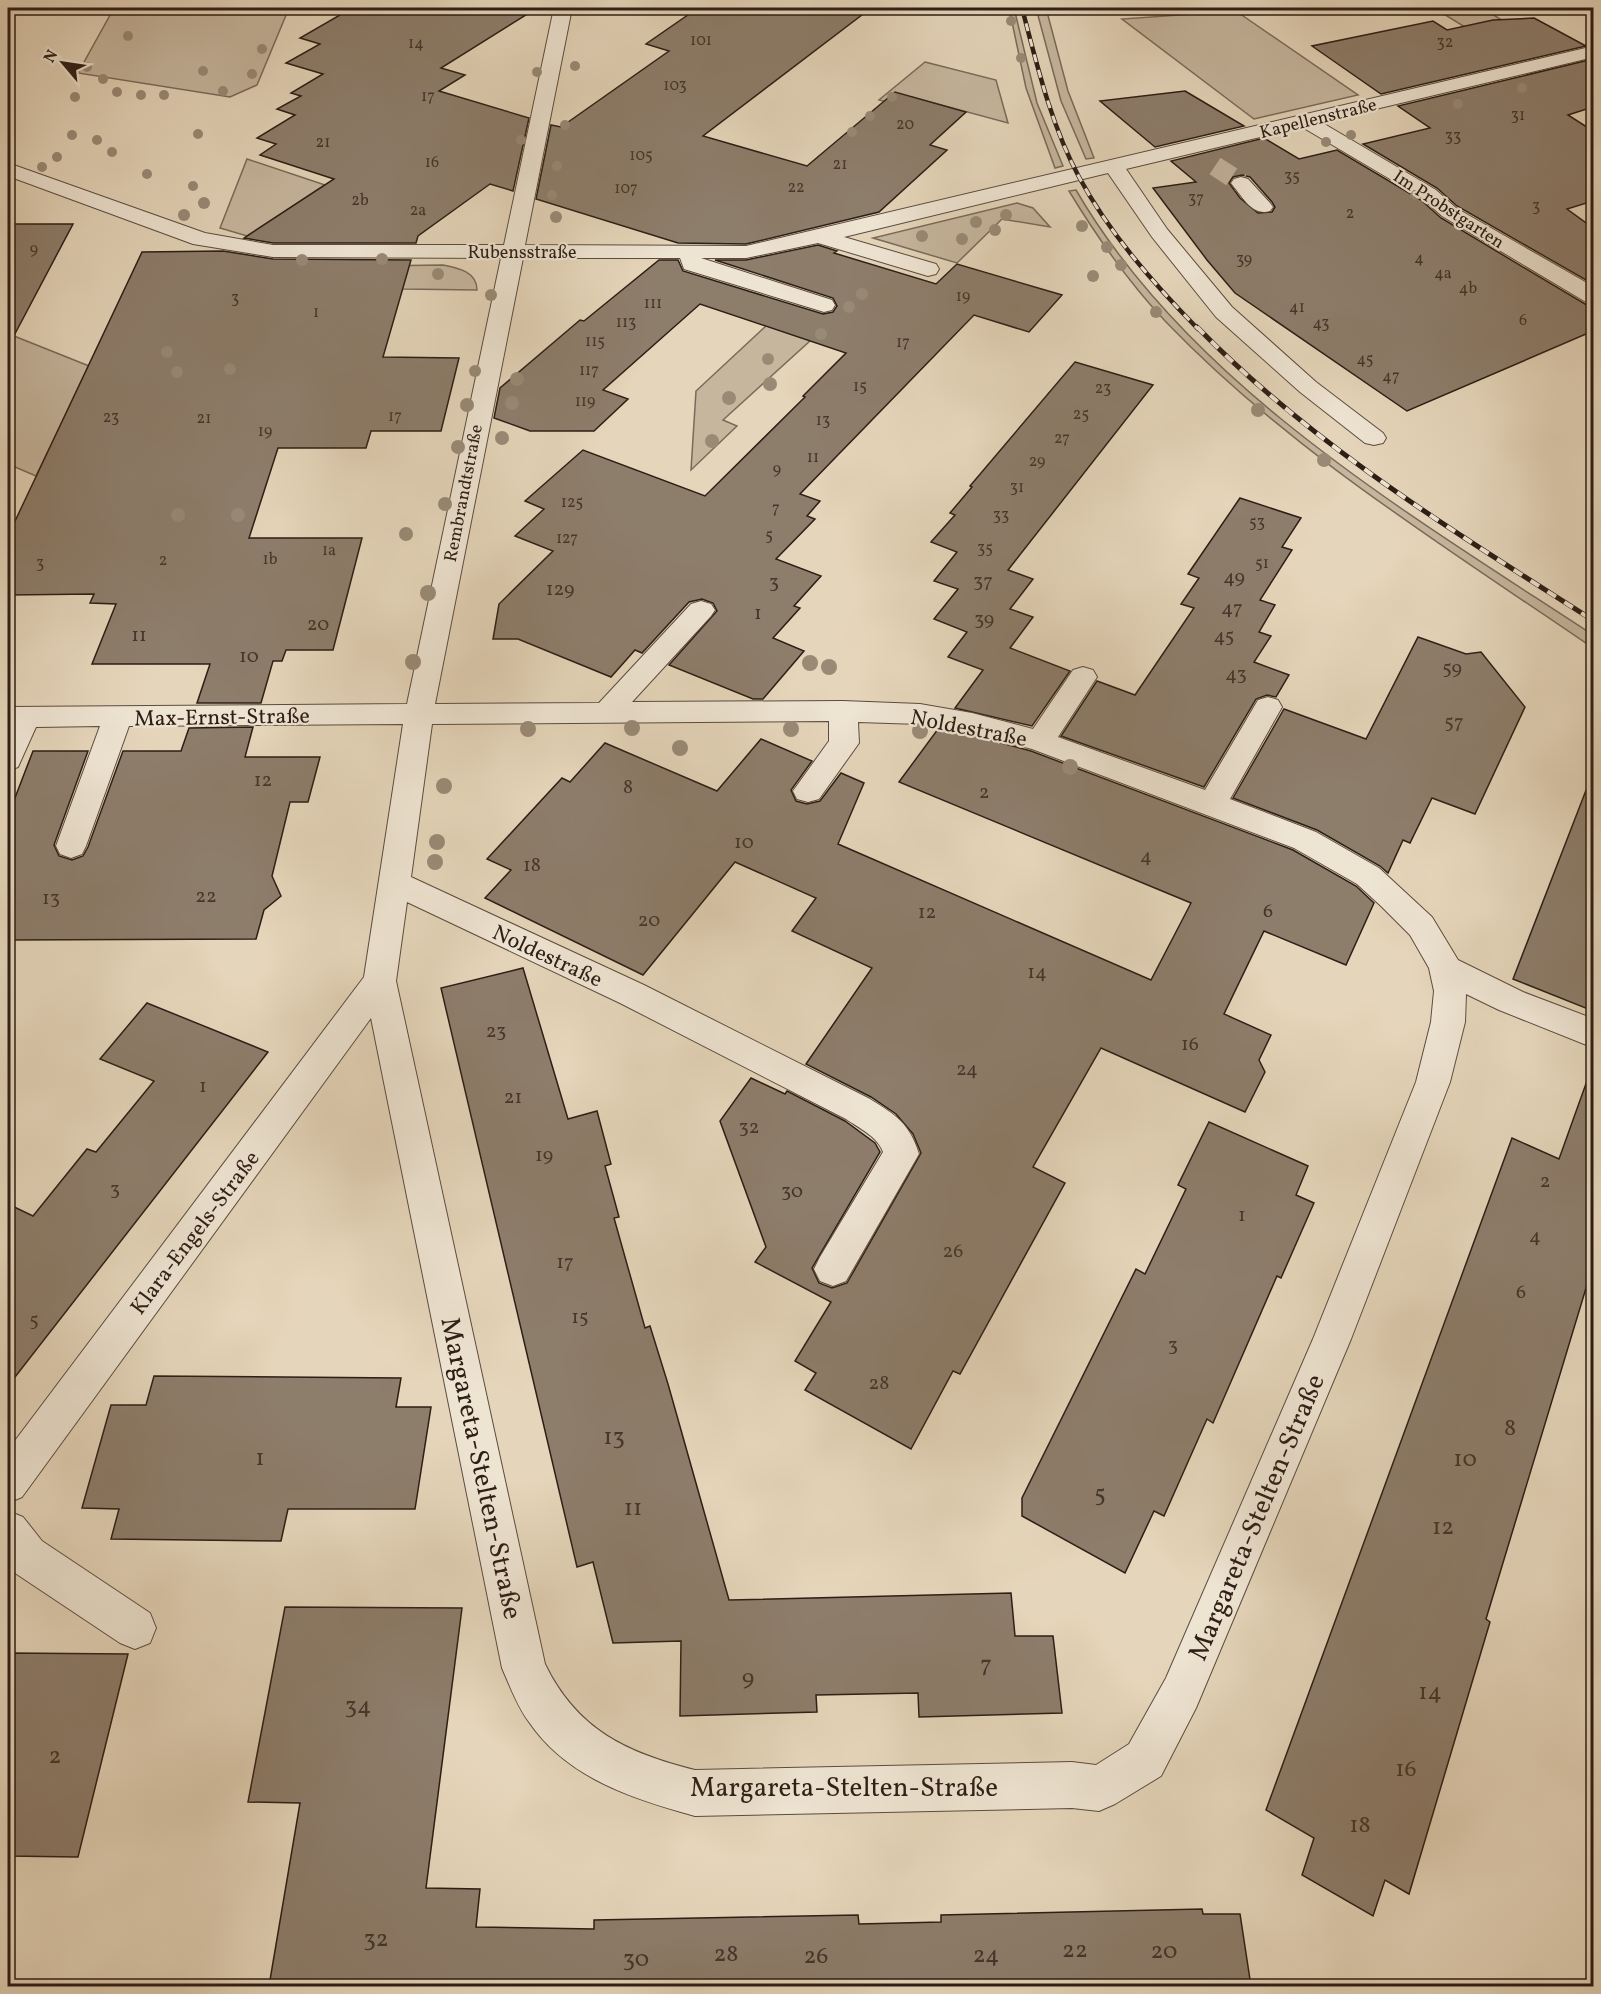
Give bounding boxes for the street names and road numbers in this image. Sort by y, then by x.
street label: Kapellenstraße [1257,93,1380,146]
street label: Im Probstgarten [1388,165,1509,256]
street label: Rubensstraße [467,241,577,266]
street label: Rembrandtstraße [439,422,490,564]
street label: Max-Ernst-Straße [134,701,310,736]
street label: Noldestraße [908,703,1029,756]
street label: Noldestraße [487,918,607,996]
street label: Klara-Engels-Straße [124,1145,268,1322]
street label: Margareta-Stelten-Straße [429,1314,531,1623]
street label: Margareta-Stelten-Straße [1180,1369,1336,1667]
street label: Margareta-Stelten-Straße [690,1770,998,1808]

